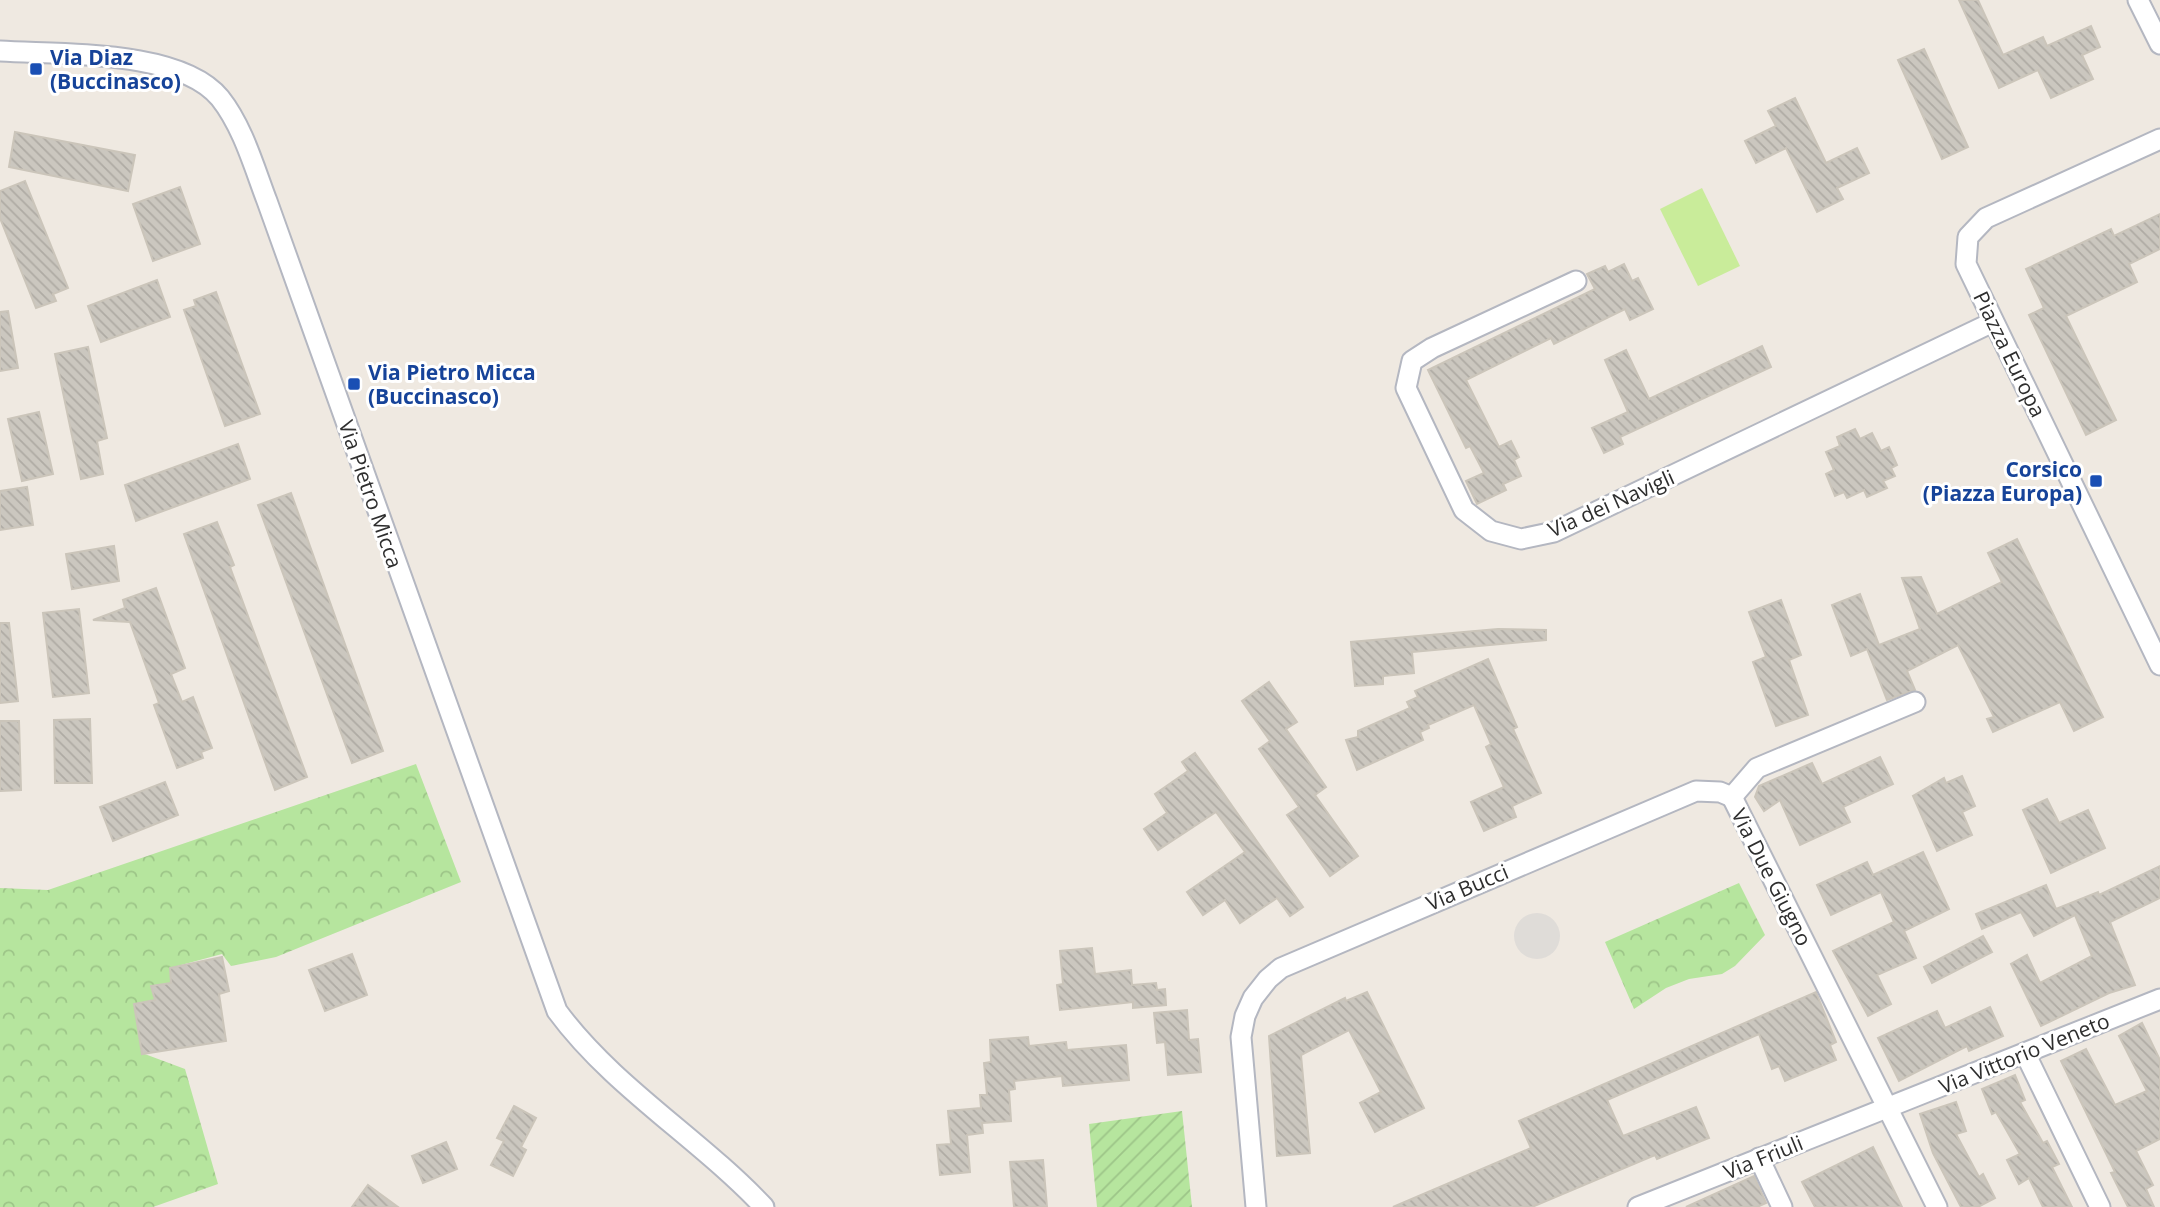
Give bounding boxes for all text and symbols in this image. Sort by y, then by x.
place label: Via Diaz (Buccinasco) [50,43,181,95]
marker: Via Diaz (Buccinasco) [28,61,44,77]
street label: Piazza Europa [1967,286,2053,422]
place label: Via Pietro Micca (Buccinasco) [368,358,536,410]
marker: Via Pietro Micca (Buccinasco) [346,376,362,392]
street label: Via Pietro Micca [333,416,409,572]
place label: Corsico (Piazza Europa) [1923,455,2082,507]
street label: Via dei Navigli [1543,463,1679,543]
marker: Corsico (Piazza Europa) [2088,473,2104,489]
street label: Via Due Giugno [1725,804,1819,950]
street label: Via Bucci [1422,857,1512,917]
street label: Via Vittorio Veneto [1935,1006,2113,1100]
street label: Via Friuli [1719,1128,1807,1186]

